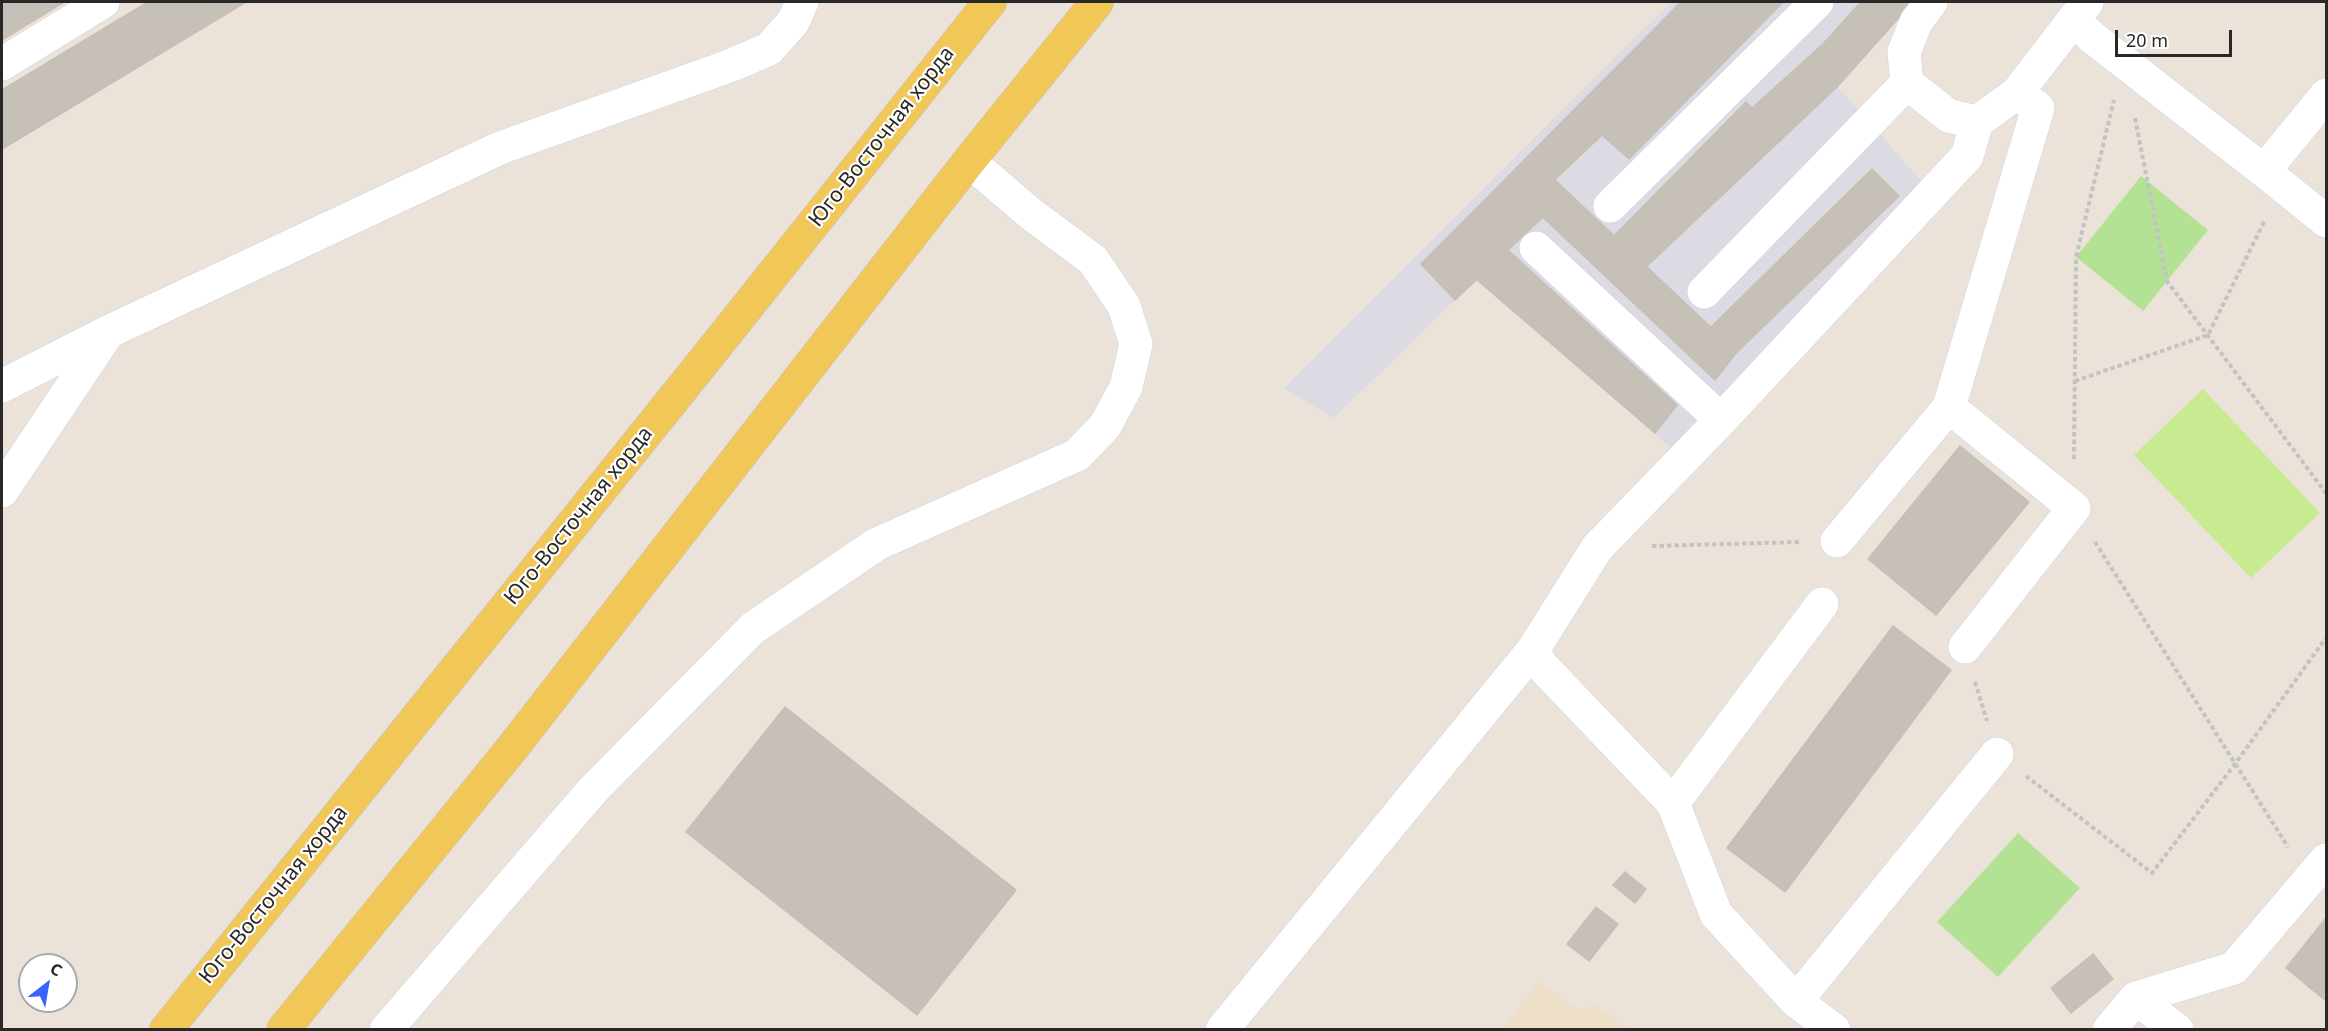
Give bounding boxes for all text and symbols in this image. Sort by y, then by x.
scale bar [2118,18,2235,56]
text: 20 m [2126,28,2168,52]
street label: Юго-Восточная хорда [804,42,960,232]
street label: Юго-Восточная хорда [499,422,659,610]
street label: Юго-Восточная хорда [194,801,354,989]
north arrow [18,953,78,1013]
text: С [46,957,66,981]

